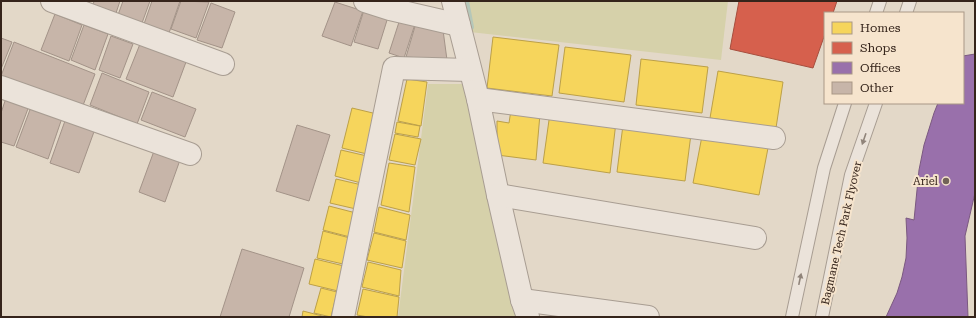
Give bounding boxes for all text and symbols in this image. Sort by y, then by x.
legend [824,12,964,104]
text: Homes [860,21,901,35]
text: Shops [860,41,896,55]
text: Offices [860,61,901,75]
text: Other [860,81,893,95]
one-way arrow [860,134,866,146]
street label: Bagmane Tech Park Flyover [819,160,864,306]
place label: Ariel [913,175,939,188]
marker: Ariel [941,176,951,186]
one-way arrow [798,273,804,285]

